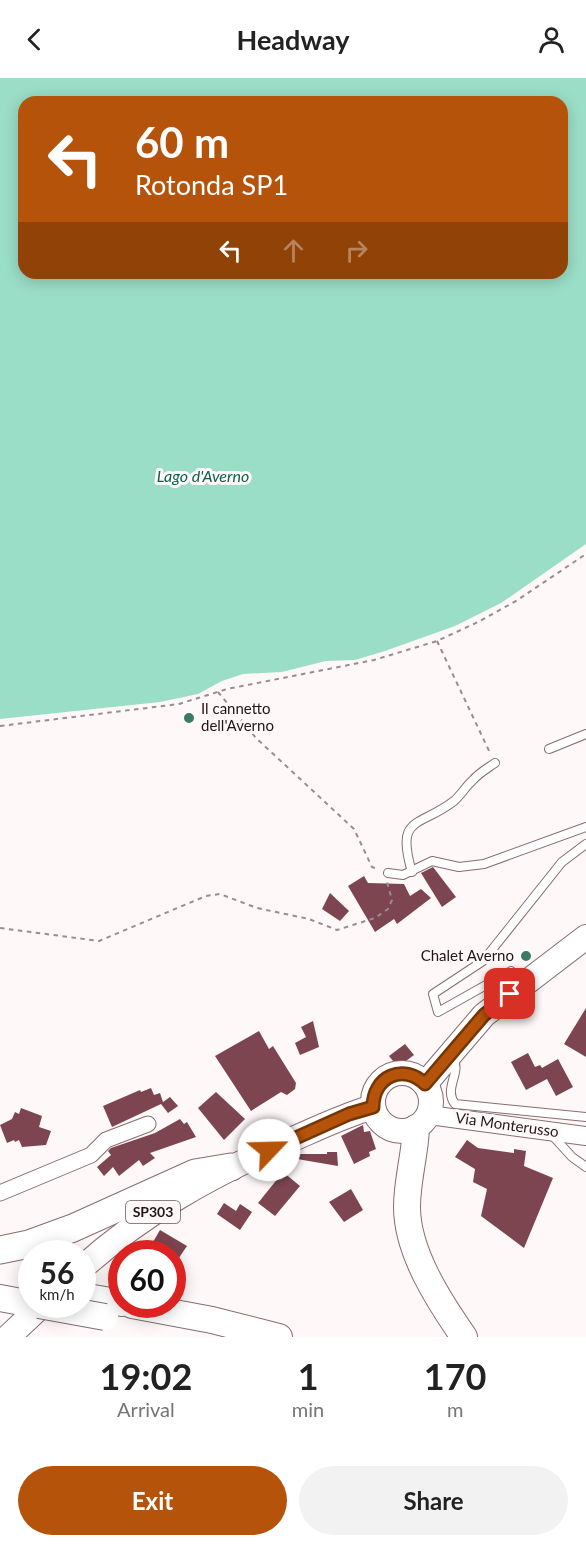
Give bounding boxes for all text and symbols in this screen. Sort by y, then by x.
icon: back [18,23,51,56]
text: Headway [237,23,349,56]
icon: person [535,23,568,56]
text: 60 m [135,117,229,167]
icon: left [36,120,114,198]
text: Rotonda SP1 [135,168,288,201]
icon: left [214,234,247,267]
icon: ahead [277,234,310,267]
icon: right [340,234,373,267]
water label: Lago d'Averno [157,466,249,485]
place label: Il cannetto dell'Averno [201,699,274,734]
marker: Il cannetto dell'Averno [182,711,196,725]
place label: Chalet Averno [421,946,514,964]
marker: Chalet Averno [519,949,533,963]
pin [484,968,535,1019]
icon: arrive [493,977,526,1010]
street label: Via Monterusso [454,1108,560,1140]
position arrow [237,1118,301,1182]
road number: SP303 [126,1201,180,1223]
speed limit sign: 60 [108,1240,186,1318]
text: 56 [40,1254,74,1290]
text: km/h [39,1285,75,1303]
text: 19:02 [100,1354,192,1398]
text: 1 [298,1354,319,1398]
text: 170 [424,1354,486,1398]
text: Arrival [117,1397,175,1421]
text: min [292,1397,324,1421]
text: m [447,1397,463,1421]
button: Exit [18,1466,287,1535]
button: Share [299,1466,568,1535]

